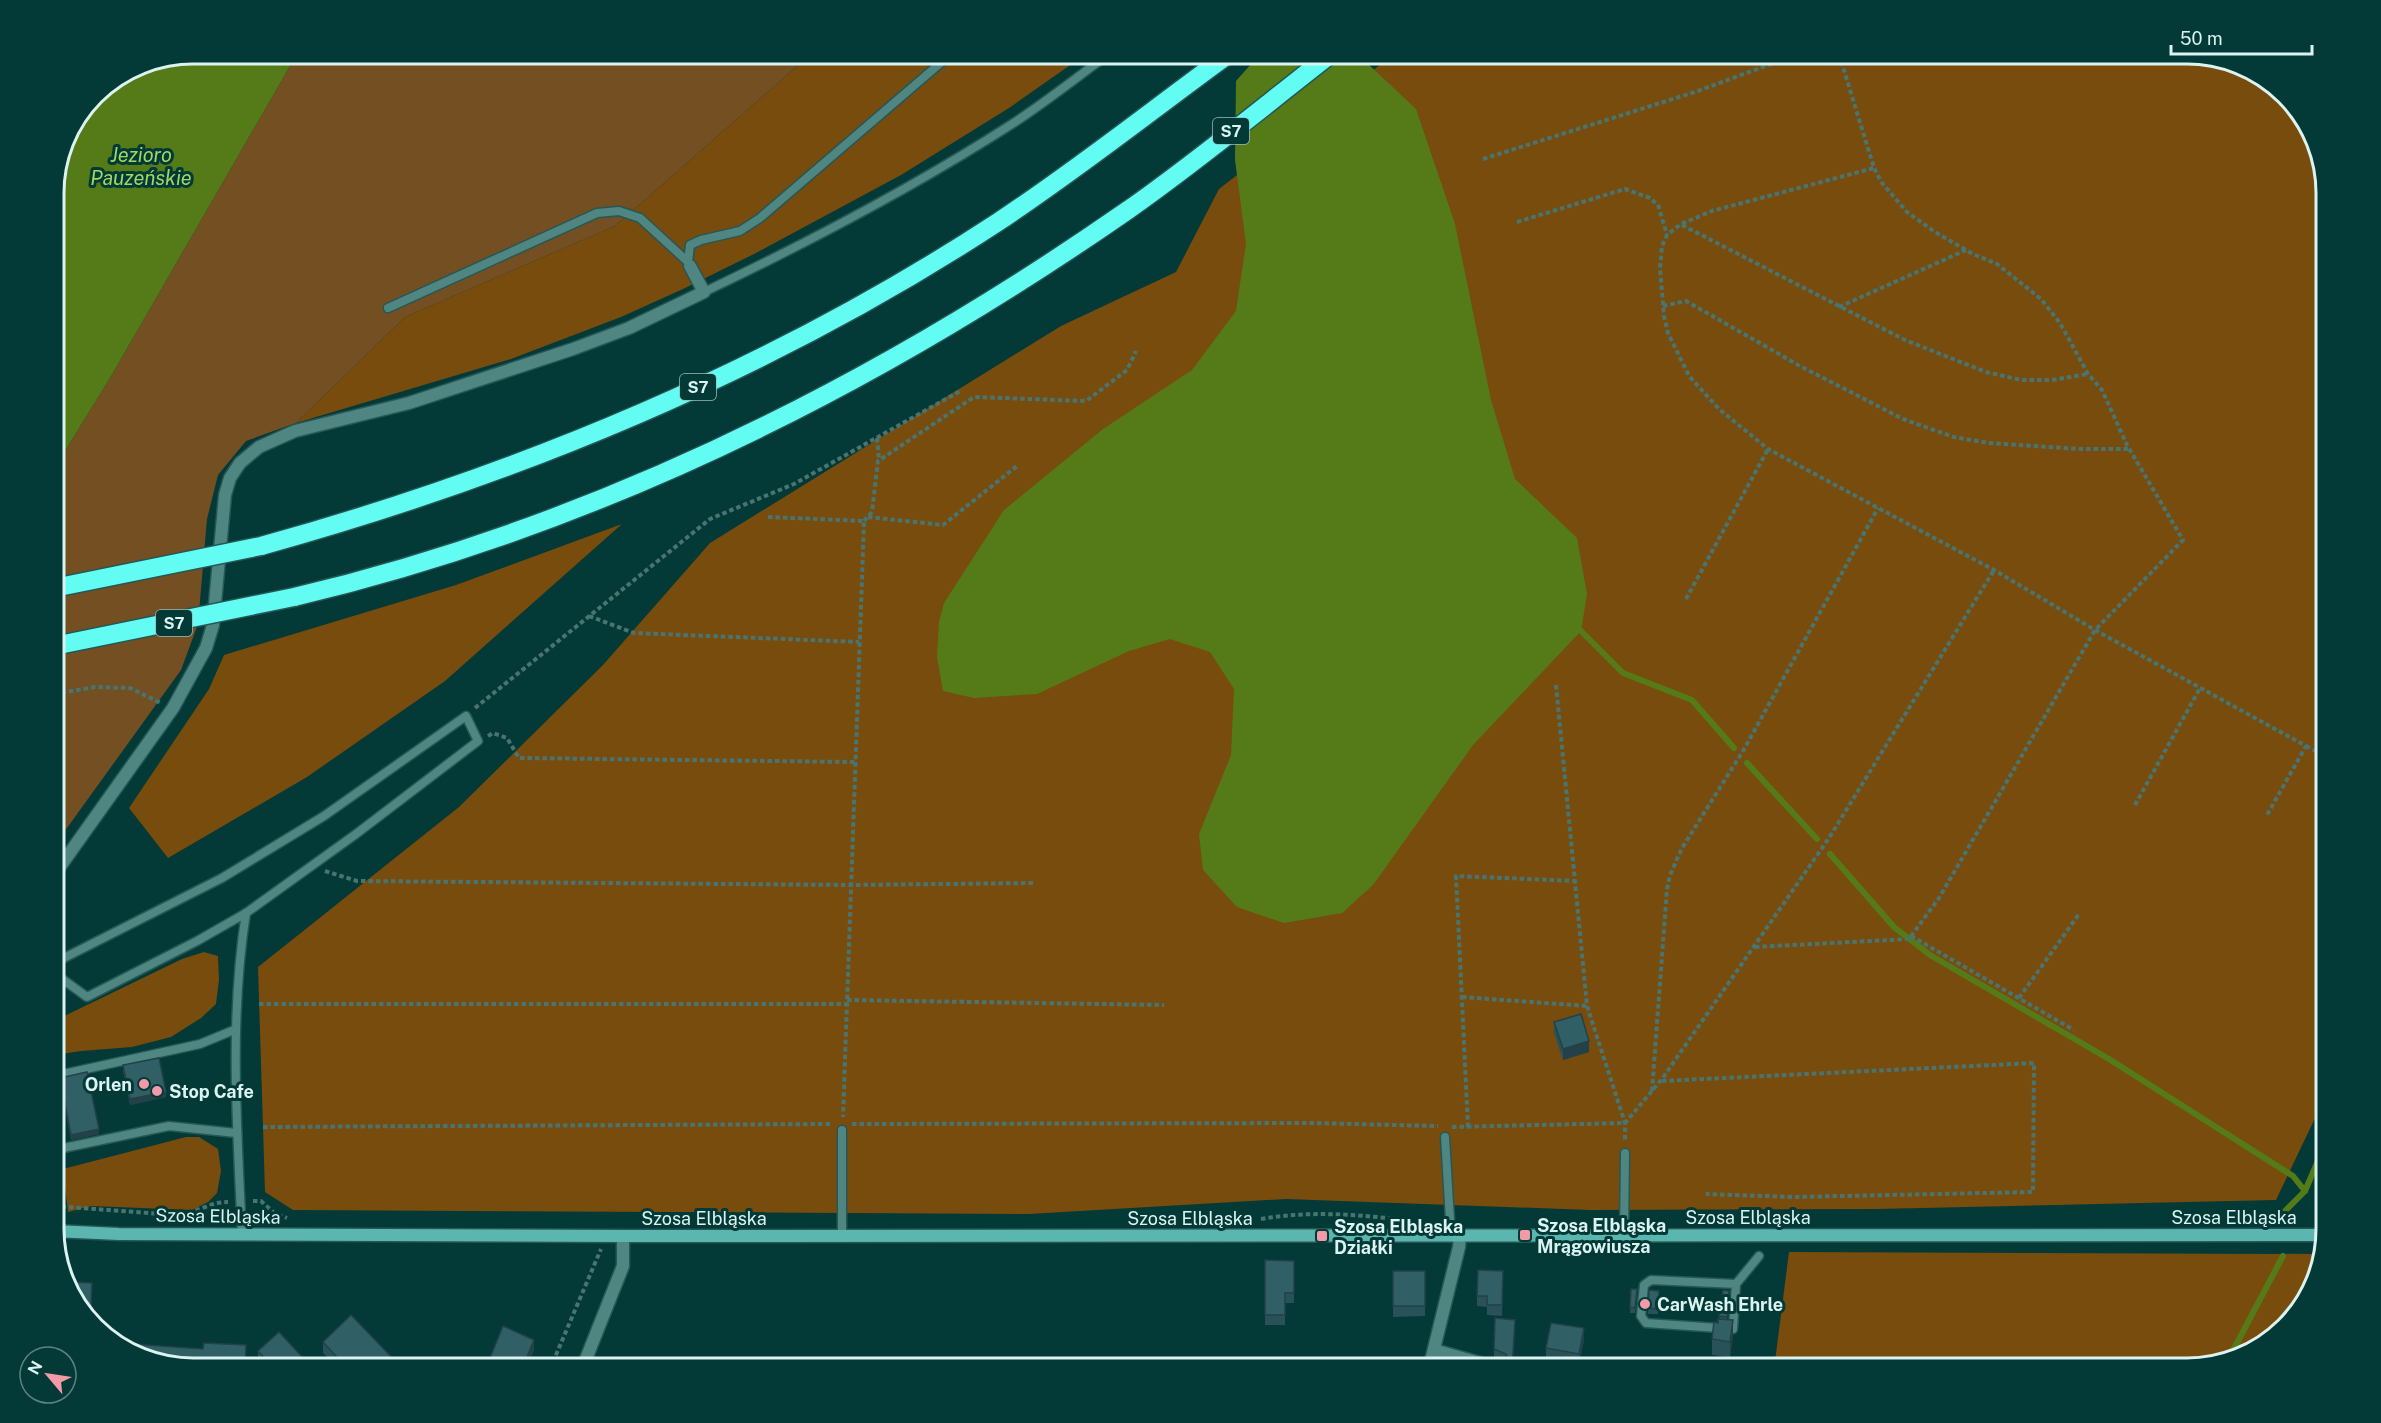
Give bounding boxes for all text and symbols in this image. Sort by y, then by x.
scale bar [2171,18,2312,56]
text: 50 m [2180,28,2223,49]
road number: S7 [1213,118,1249,144]
water label: Jezioro Pauzeńskie [90,143,192,190]
road number: S7 [680,374,716,400]
road number: S7 [156,610,192,636]
place label: Orlen [85,1074,132,1095]
marker: Orlen [137,1077,151,1091]
place label: Stop Cafe [169,1081,254,1102]
marker: Stop Cafe [150,1084,164,1098]
street label: Szosa Elbląska [155,1204,281,1228]
street label: Szosa Elbląska [1685,1207,1811,1228]
street label: Szosa Elbląska [2171,1207,2297,1228]
street label: Szosa Elbląska [641,1208,767,1229]
street label: Szosa Elbląska [1127,1208,1253,1229]
place label: Szosa Elbląska Mrągowiusza [1537,1215,1666,1257]
place label: Szosa Elbląska Działki [1334,1216,1463,1258]
marker: Szosa Elbląska Mrągowiusza [1518,1228,1532,1242]
marker: Szosa Elbląska Działki [1315,1229,1329,1243]
place label: CarWash Ehrle [1657,1294,1783,1315]
marker: CarWash Ehrle [1638,1297,1652,1311]
north arrow [18,1345,78,1405]
text: N [24,1358,47,1378]

